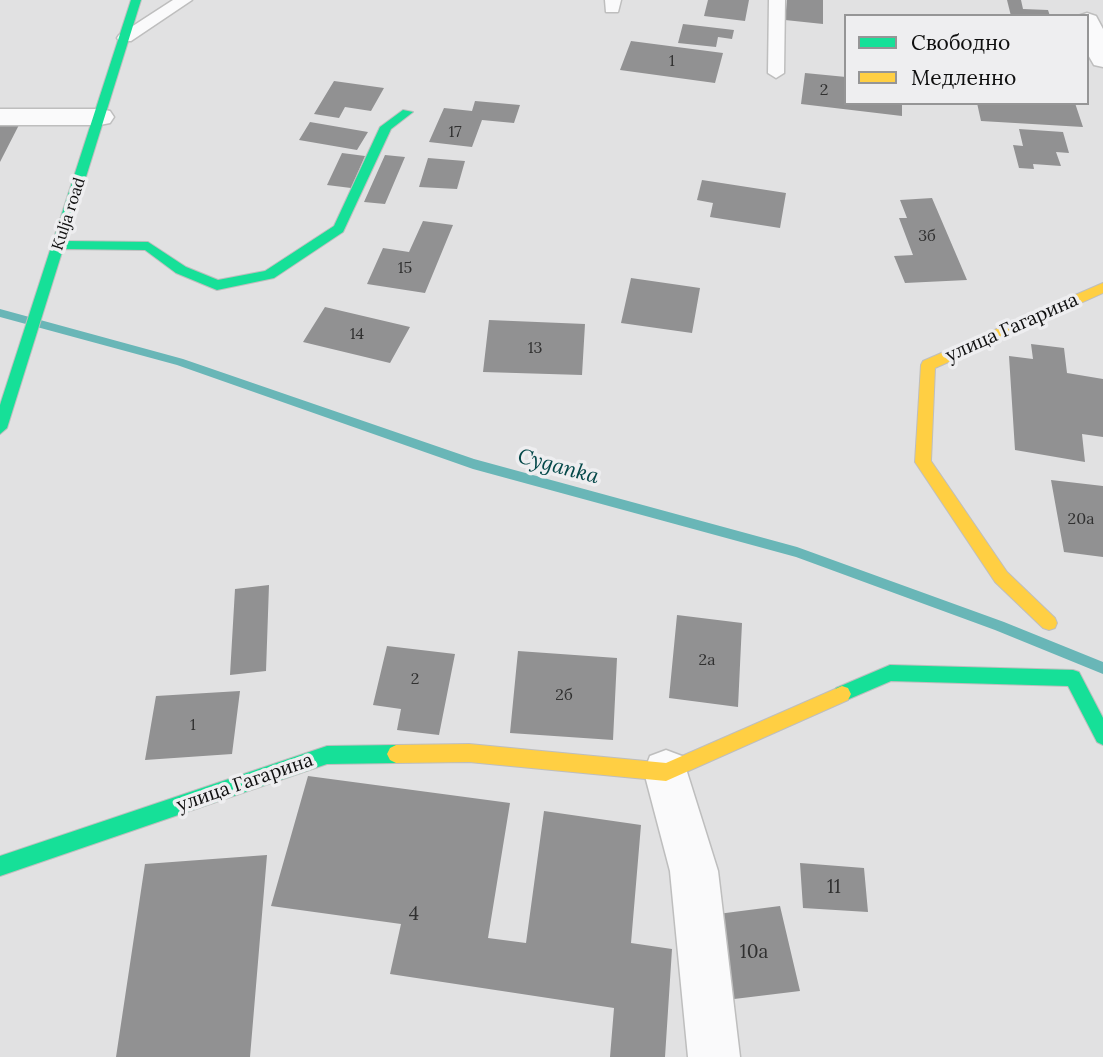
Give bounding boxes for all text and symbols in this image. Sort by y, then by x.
legend [844,14,1089,105]
text: Свободно [911,29,1010,56]
house number: 1 [669,51,675,71]
text: Медленно [911,64,1016,91]
house number: 2 [820,80,828,100]
house number: 17 [448,122,462,142]
street label: Kulja road [48,175,90,253]
house number: 3б [918,226,936,246]
house number: 15 [398,258,412,278]
street label: улица Гагарина [942,289,1082,367]
house number: 14 [350,324,364,344]
house number: 13 [528,338,542,358]
water label: Cyganka [515,444,601,490]
house number: 20а [1068,509,1094,529]
house number: 2а [699,650,715,670]
house number: 2 [411,669,419,689]
house number: 2б [555,685,573,705]
house number: 1 [190,715,196,735]
street label: улица Гагарина [174,749,316,817]
house number: 11 [827,877,841,899]
house number: 4 [409,904,419,926]
house number: 10а [740,942,768,964]

